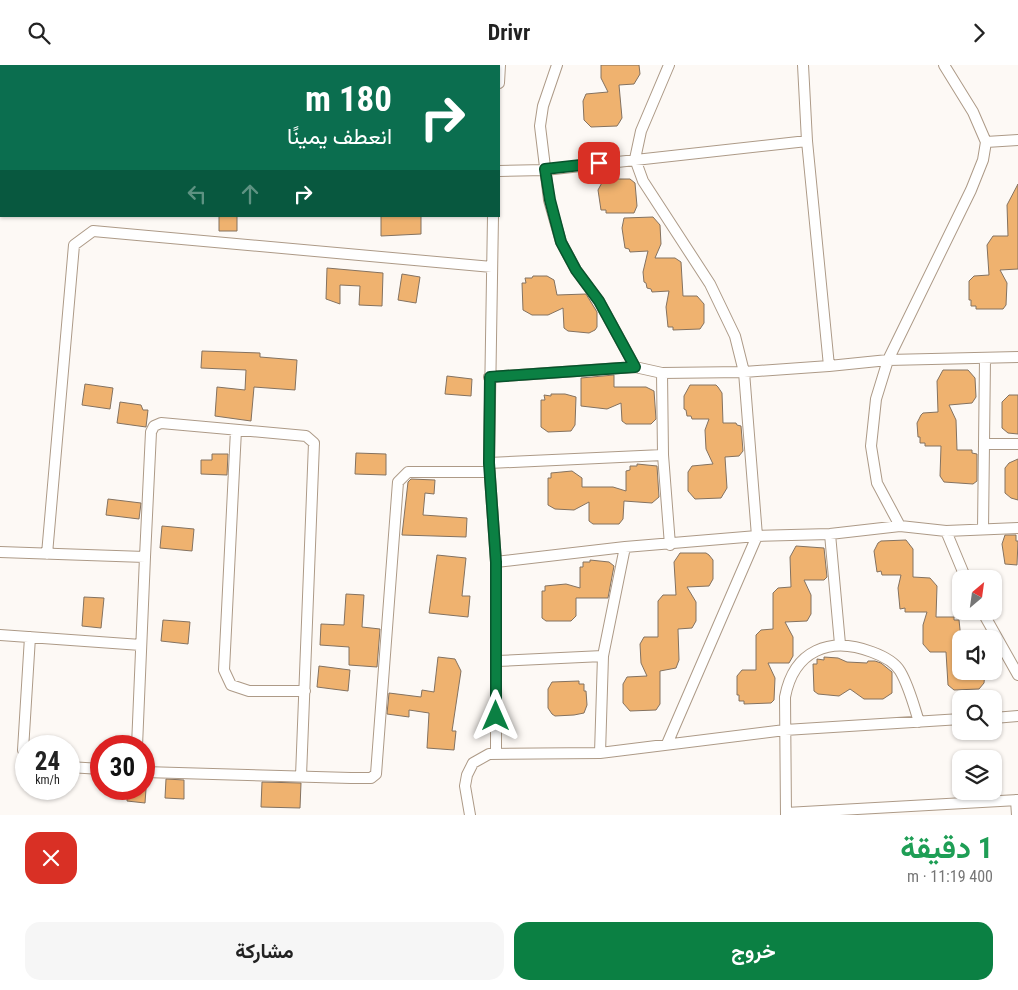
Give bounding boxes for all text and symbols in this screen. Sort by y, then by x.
icon: search [25,19,53,47]
icon: forward [965,19,993,47]
text: Drivr [488,20,530,45]
text: 180 m [305,79,392,120]
icon: right [410,85,475,150]
text: انعطف يمينًا [287,124,392,149]
pin [578,142,620,184]
icon: arrive [585,149,613,177]
icon: left [183,180,211,208]
icon: ahead [236,180,264,208]
icon: right [289,180,317,208]
north arrow [952,570,1002,620]
map controls [952,570,1002,800]
button: sound [952,630,1002,680]
position arrow [469,689,521,741]
button: search [952,690,1002,740]
speed limit sign: 30 [90,735,155,800]
text: 24 [35,747,60,776]
button: layers [952,750,1002,800]
text: km/h [35,773,60,787]
text: 1 دقيقة [900,830,993,865]
button: close [25,832,77,884]
text: 400 m · 11:19 [907,867,993,886]
button: مشاركة [25,922,504,980]
button: خروج [514,922,993,980]

